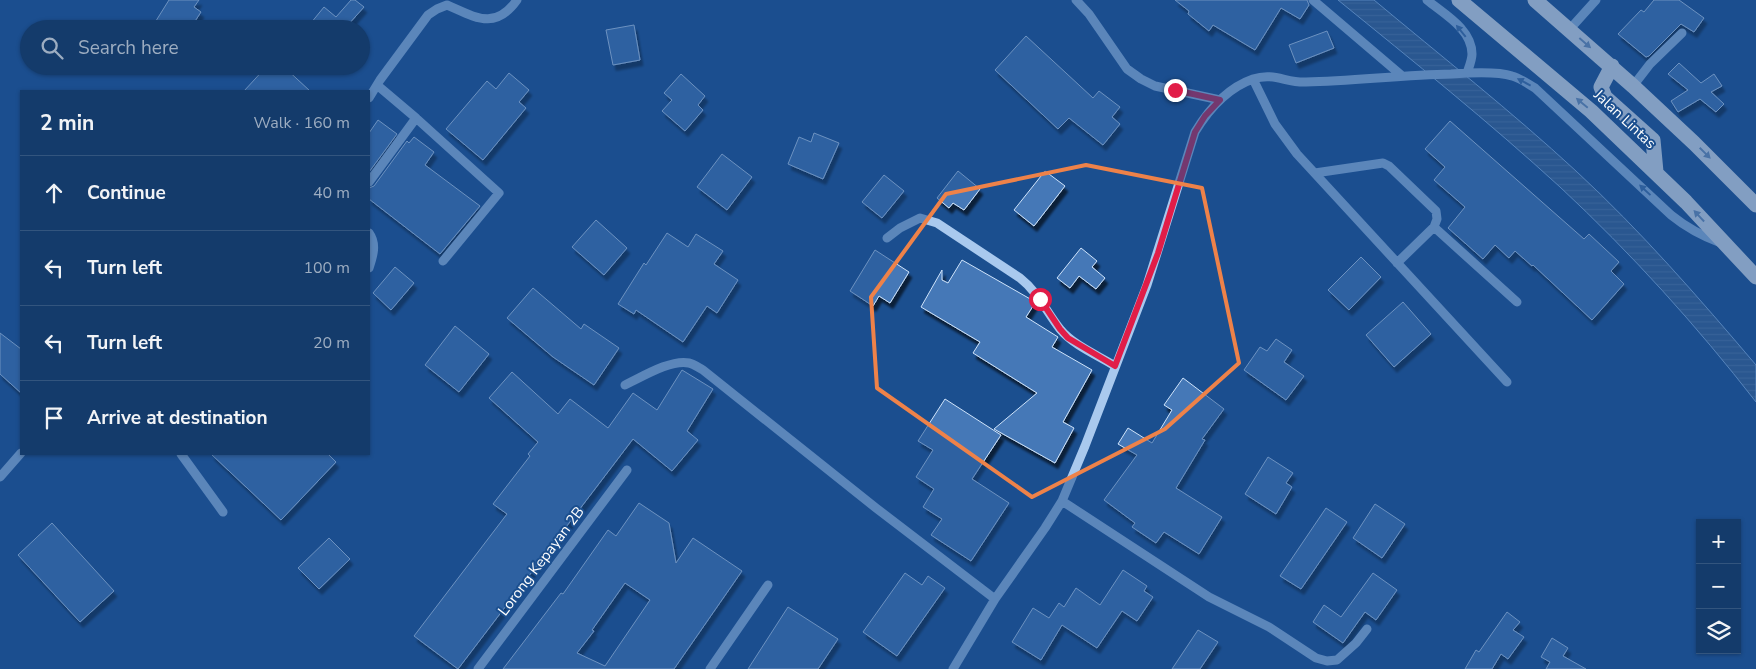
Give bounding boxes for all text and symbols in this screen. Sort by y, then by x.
search box [20,20,370,75]
one-way arrow [1456,24,1467,37]
icon: search [38,34,66,62]
text: Search here [78,35,179,61]
one-way arrow [1579,38,1592,49]
one-way arrow [1517,78,1531,86]
route end [1164,79,1187,102]
street label: Jalan Lintas [1589,84,1660,153]
one-way arrow [1576,98,1589,109]
text: 2 min [40,109,94,137]
text: Walk · 160 m [254,112,350,134]
one-way arrow [1699,147,1711,159]
icon: ahead [40,179,68,207]
text: Continue [87,180,166,206]
text: 40 m [313,182,350,204]
one-way arrow [1639,184,1651,196]
one-way arrow [1693,210,1705,222]
icon: left [40,254,68,282]
text: Turn left [87,255,162,281]
text: 100 m [303,257,350,279]
route start [1029,288,1052,311]
icon: left [40,329,68,357]
text: Turn left [87,330,162,356]
text: 20 m [313,332,350,354]
icon: arrive [40,404,68,432]
text: Arrive at destination [87,405,268,431]
street label: Lorong Kepayan 2B [493,502,589,620]
map controls [1696,519,1741,654]
button: + [1696,519,1741,564]
button: − [1696,564,1741,609]
button: layers [1696,609,1741,654]

